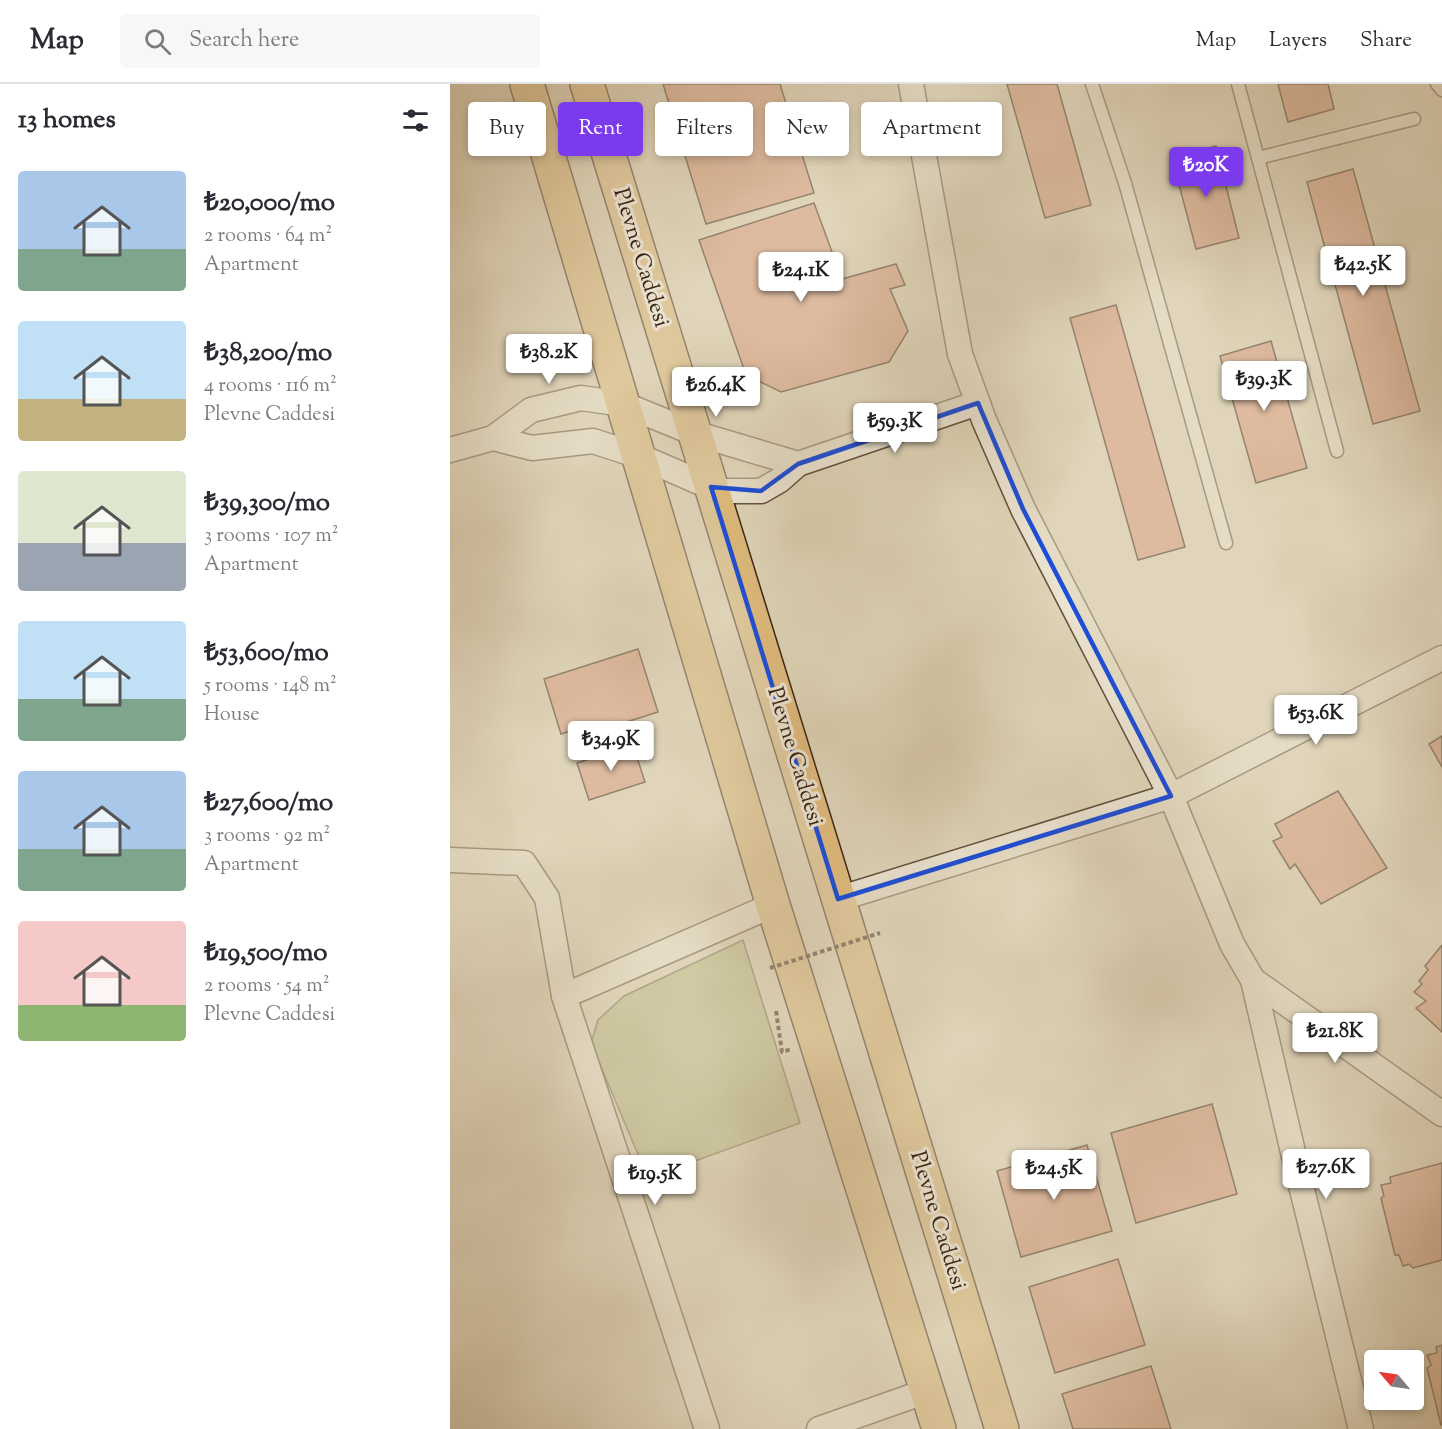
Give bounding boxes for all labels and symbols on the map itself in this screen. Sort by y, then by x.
pin: ₺20K [1170,147,1242,198]
street label: Plevne Caddesi [604,184,676,332]
pin: ₺42.5K [1314,246,1412,297]
pin: ₺24.1K [752,252,850,303]
pin: ₺38.2K [500,334,598,385]
pin: ₺39.3K [1215,361,1313,412]
pin: ₺26.4K [667,367,765,418]
pin: ₺59.3K [846,403,944,454]
street label: Plevne Caddesi [758,683,830,831]
pin: ₺53.6K [1267,695,1365,746]
pin: ₺34.9K [562,721,660,772]
pin: ₺21.8K [1286,1013,1384,1064]
street label: Plevne Caddesi [901,1147,973,1295]
pin: ₺27.6K [1277,1149,1375,1200]
pin: ₺24.5K [1005,1150,1103,1201]
pin: ₺19.5K [606,1155,704,1206]
north arrow [1364,1350,1424,1410]

